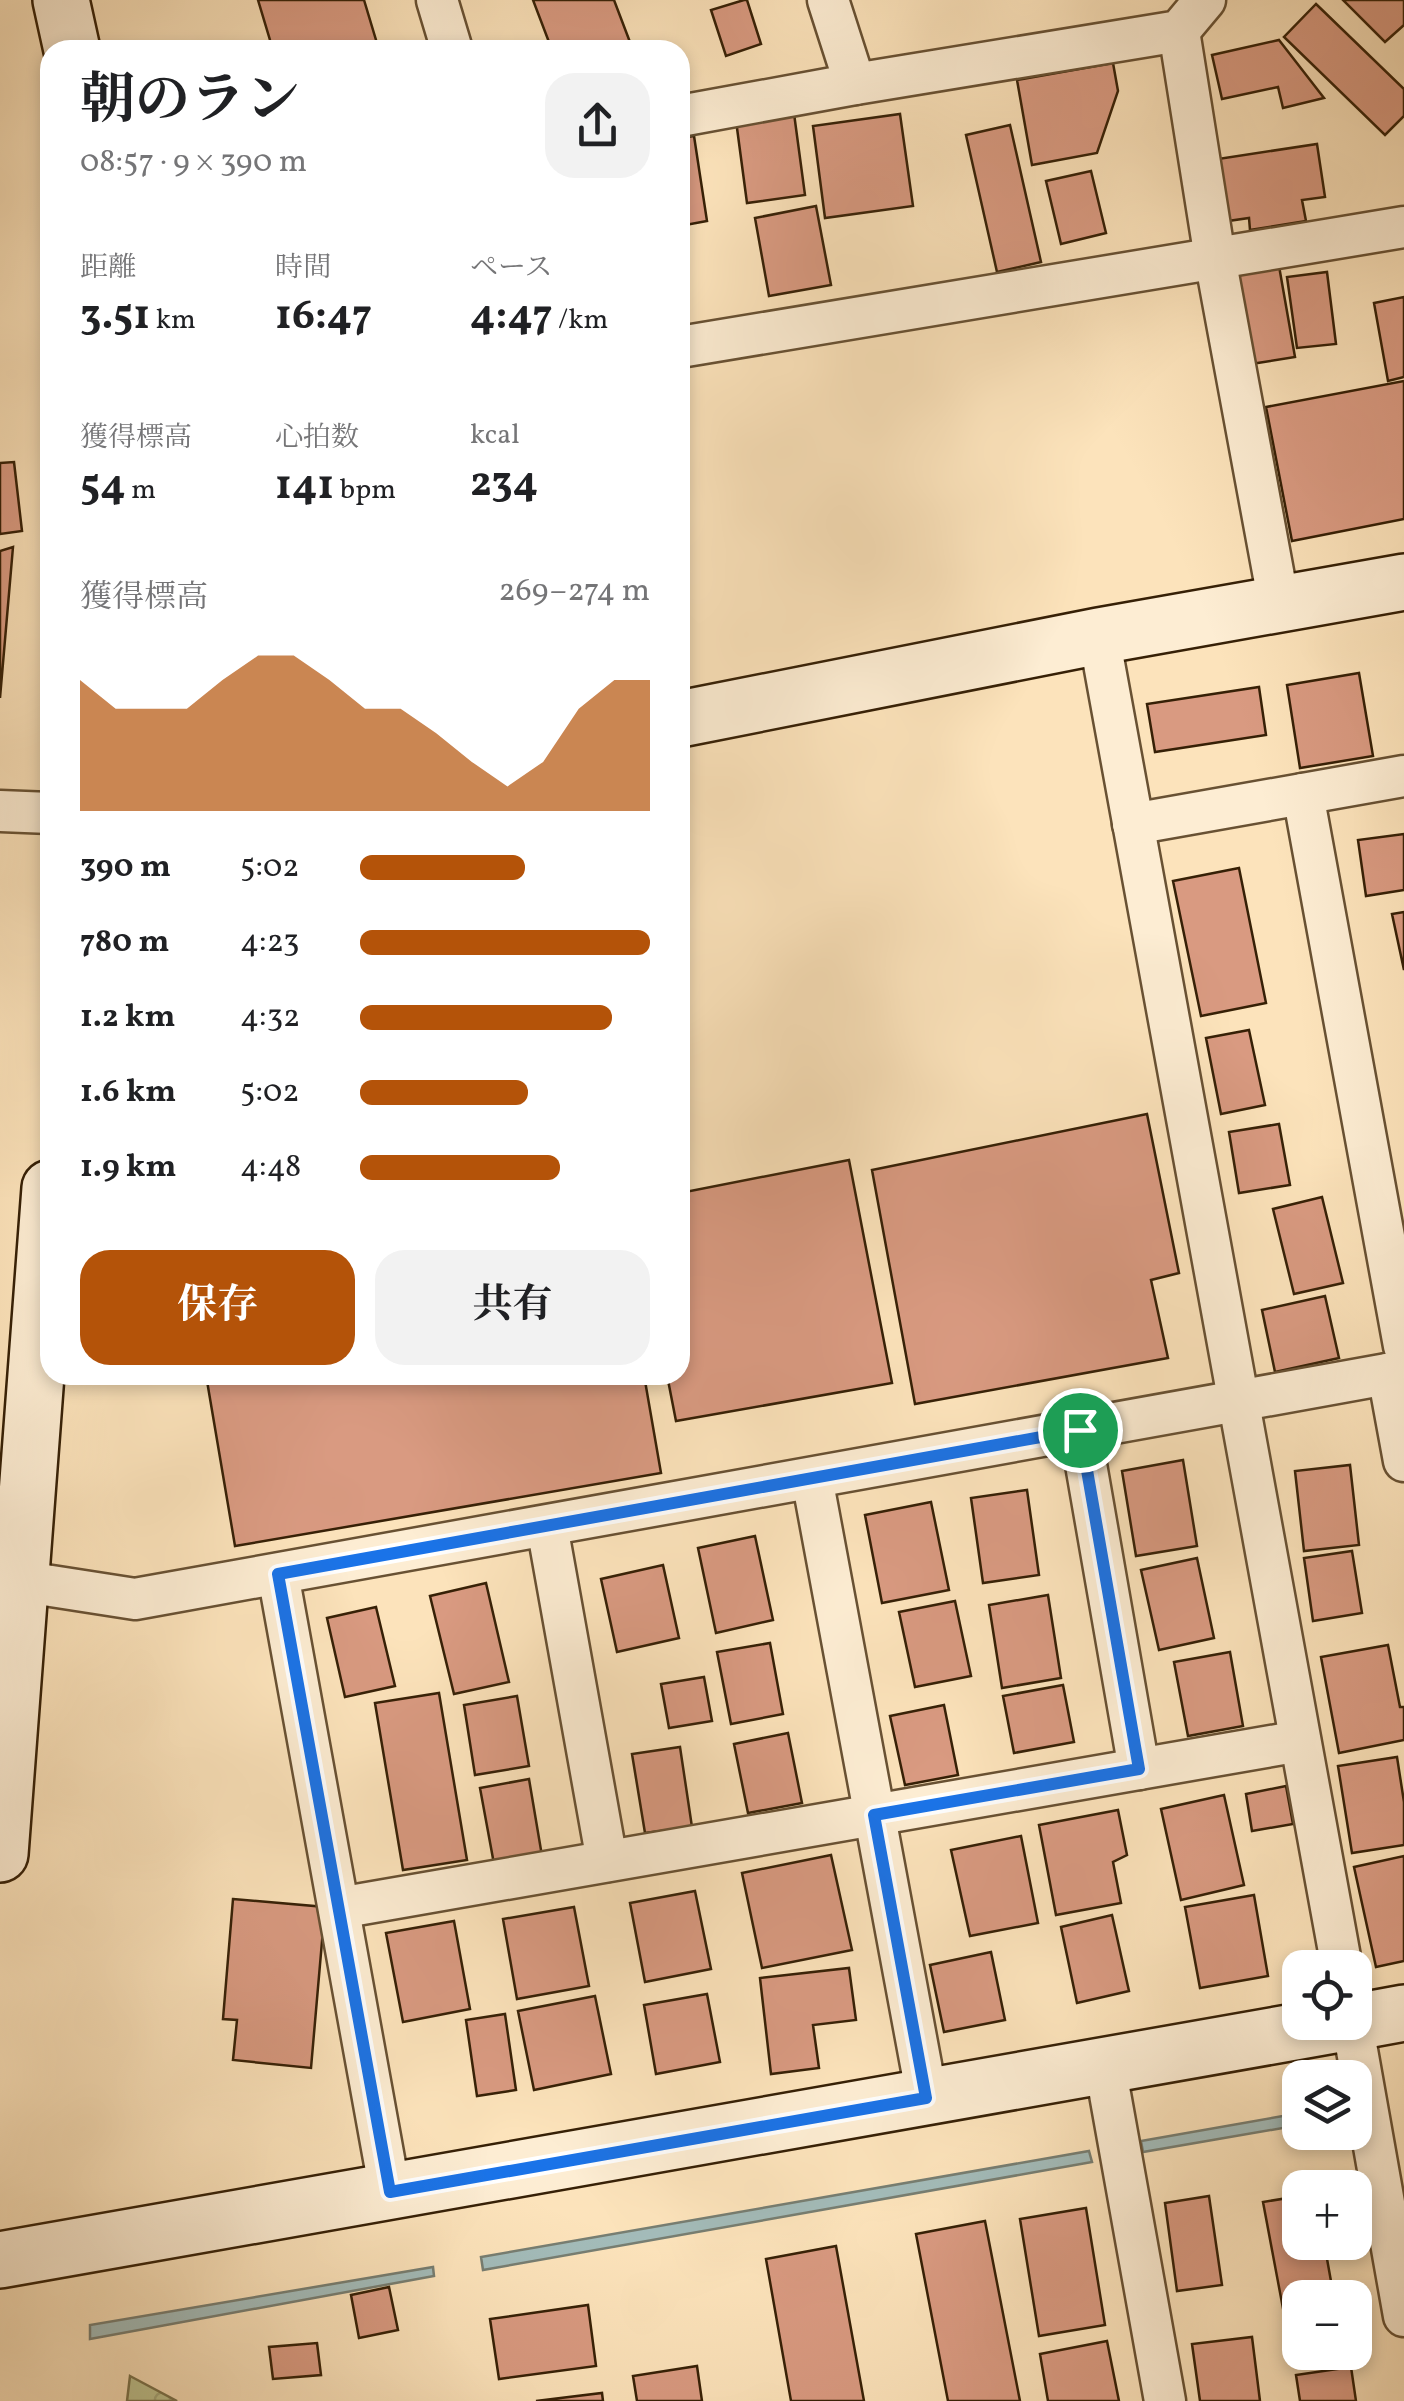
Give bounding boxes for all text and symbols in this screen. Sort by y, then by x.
text: 朝のラン [80,65,300,141]
button: share [545,73,650,178]
text: 08:57 · 9 × 390 m [80,141,307,185]
text: 距離 [80,249,136,288]
text: 時間 [275,249,331,288]
text: ペース [470,249,553,288]
text: 3.51 [80,288,150,347]
text: 16:47 [275,288,372,347]
text: 4:47 [470,288,552,347]
text: km [150,301,196,340]
text: /km [552,301,608,340]
text: kcal [470,416,520,455]
text: 獲得標高 [80,419,192,458]
text: 心拍数 [275,419,359,458]
text: 234 [470,455,538,514]
text: 54 [80,458,126,517]
text: 141 [275,458,334,517]
text: m [126,471,156,510]
text: bpm [334,471,396,510]
text: 269–274 m [498,570,650,614]
text: 獲得標高 [80,577,208,621]
text: 390 m [80,846,171,890]
text: 5:02 [240,846,299,890]
text: 780 m [80,921,169,965]
text: 4:23 [240,921,299,965]
text: 1.2 km [80,996,175,1040]
text: 4:32 [240,996,300,1040]
text: 1.6 km [80,1071,176,1115]
text: 5:02 [240,1071,299,1115]
text: 1.9 km [80,1146,176,1190]
text: 4:48 [240,1146,301,1190]
button: 保存 [80,1250,355,1365]
button: 共有 [375,1250,650,1365]
pin [1038,1388,1123,1473]
icon: arrive [1053,1403,1108,1458]
map controls [1282,1950,1372,2370]
button: locate [1282,1950,1372,2040]
button: layers [1282,2060,1372,2150]
button: + [1282,2170,1372,2260]
button: − [1282,2280,1372,2370]

